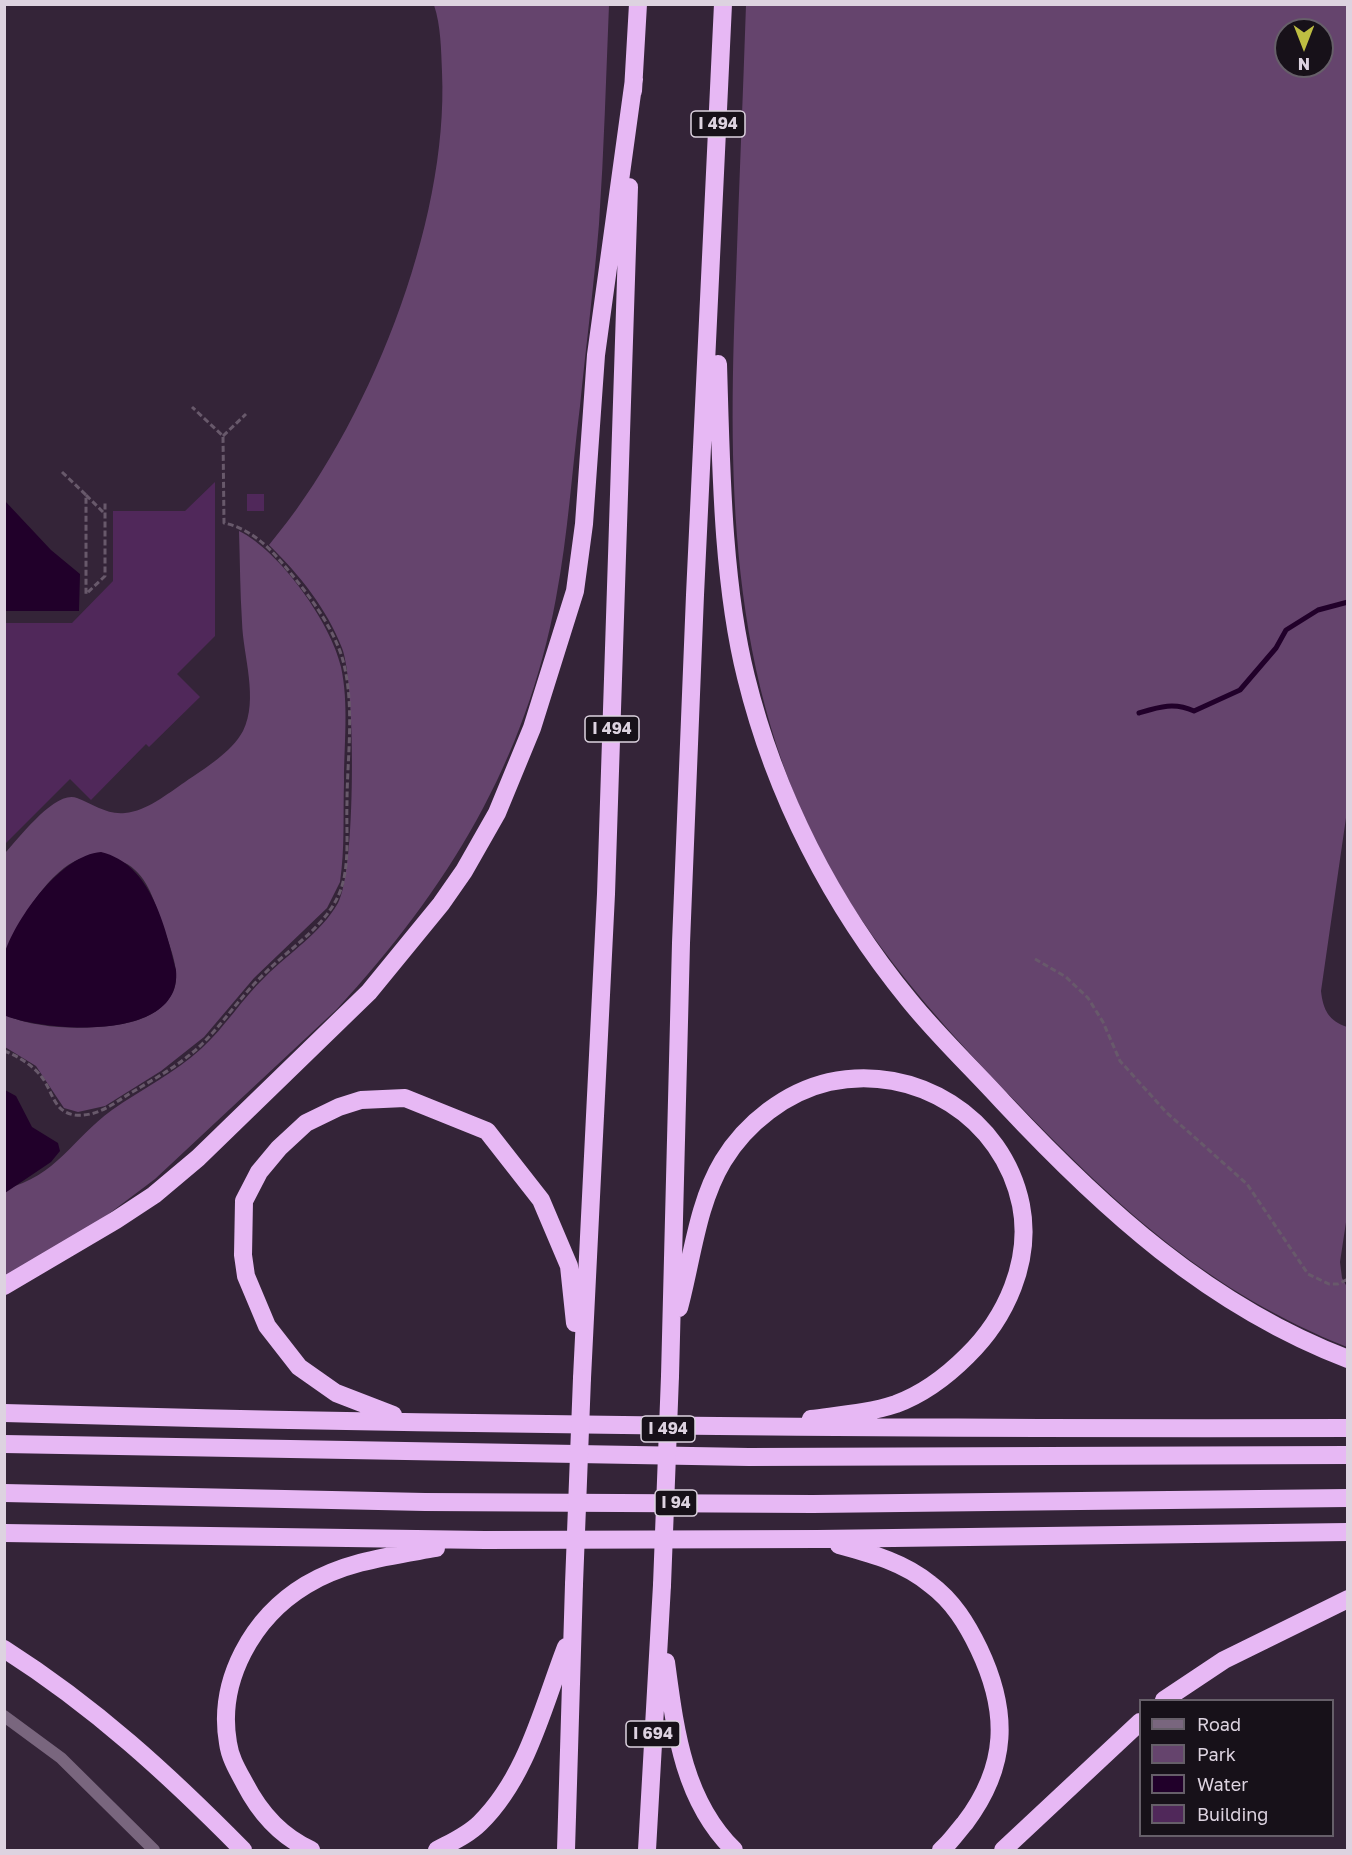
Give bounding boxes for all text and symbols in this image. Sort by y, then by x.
north arrow [1274,18,1334,78]
text: N [1298,54,1310,74]
road number: I 494 [691,111,745,137]
road number: I 494 [585,716,639,742]
road number: I 494 [641,1416,695,1442]
road number: I 94 [655,1490,697,1516]
legend [1139,1699,1334,1837]
text: Road [1197,1713,1241,1735]
road number: I 694 [626,1721,680,1747]
text: Park [1197,1743,1236,1765]
text: Water [1197,1773,1248,1795]
text: Building [1197,1803,1268,1825]

